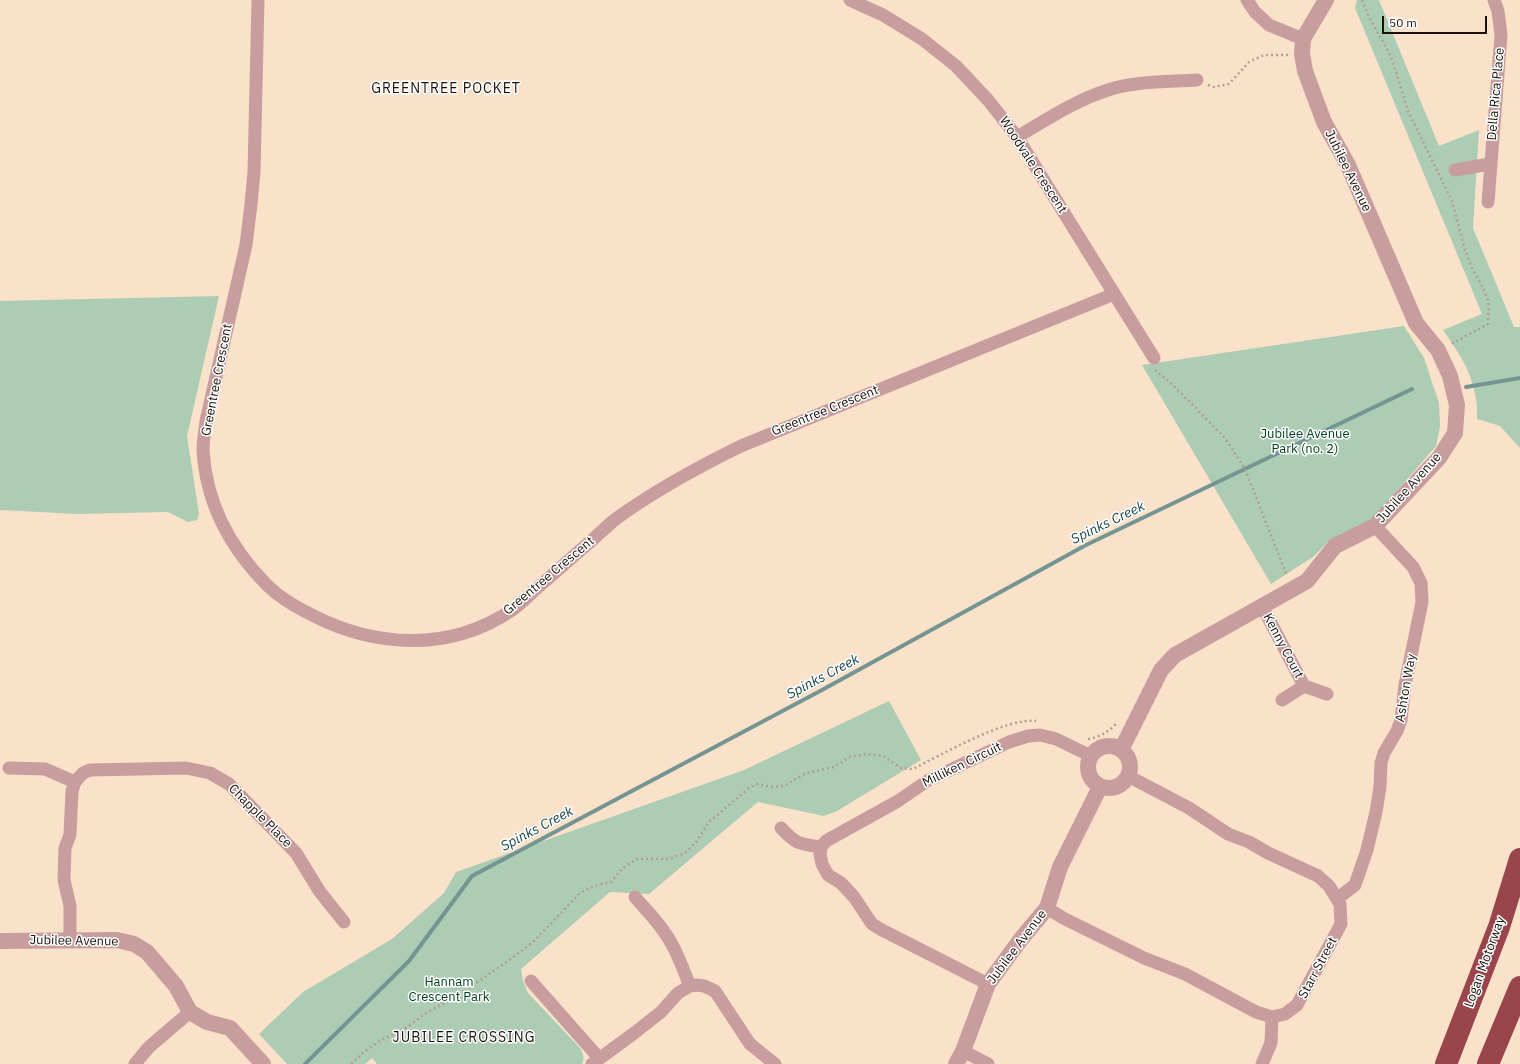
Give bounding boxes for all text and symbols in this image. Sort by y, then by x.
scale bar [1384,8,1489,34]
text: 50 m [1389,15,1417,30]
street label: Della Rica Place [1484,47,1508,141]
district label: GREENTREE POCKET [371,81,521,97]
street label: Woodvale Crescent [996,114,1070,216]
street label: Jubilee Avenue [1321,128,1375,214]
street label: Greentree Crescent [198,323,236,437]
street label: Greentree Crescent [769,382,881,440]
park label: Jubilee Avenue Park (no. 2) [1260,426,1350,457]
street label: Jubilee Avenue [1373,450,1445,526]
water label: Spinks Creek [1068,498,1148,548]
street label: Greentree Crescent [500,533,598,619]
street label: Kenny Court [1259,611,1307,681]
water label: Spinks Creek [784,651,862,703]
street label: Ashton Way [1392,653,1420,723]
street label: Milliken Circuit [920,739,1004,791]
street label: Chapple Place [225,781,295,851]
water label: Spinks Creek [498,803,576,855]
street label: Jubilee Avenue [984,907,1050,987]
street label: Logan Motorway [1461,914,1509,1010]
street label: Jubilee Avenue [29,932,119,950]
street label: Starr Street [1295,935,1341,1001]
park label: Hannam Crescent Park [408,974,490,1005]
district label: JUBILEE CROSSING [393,1030,535,1046]

